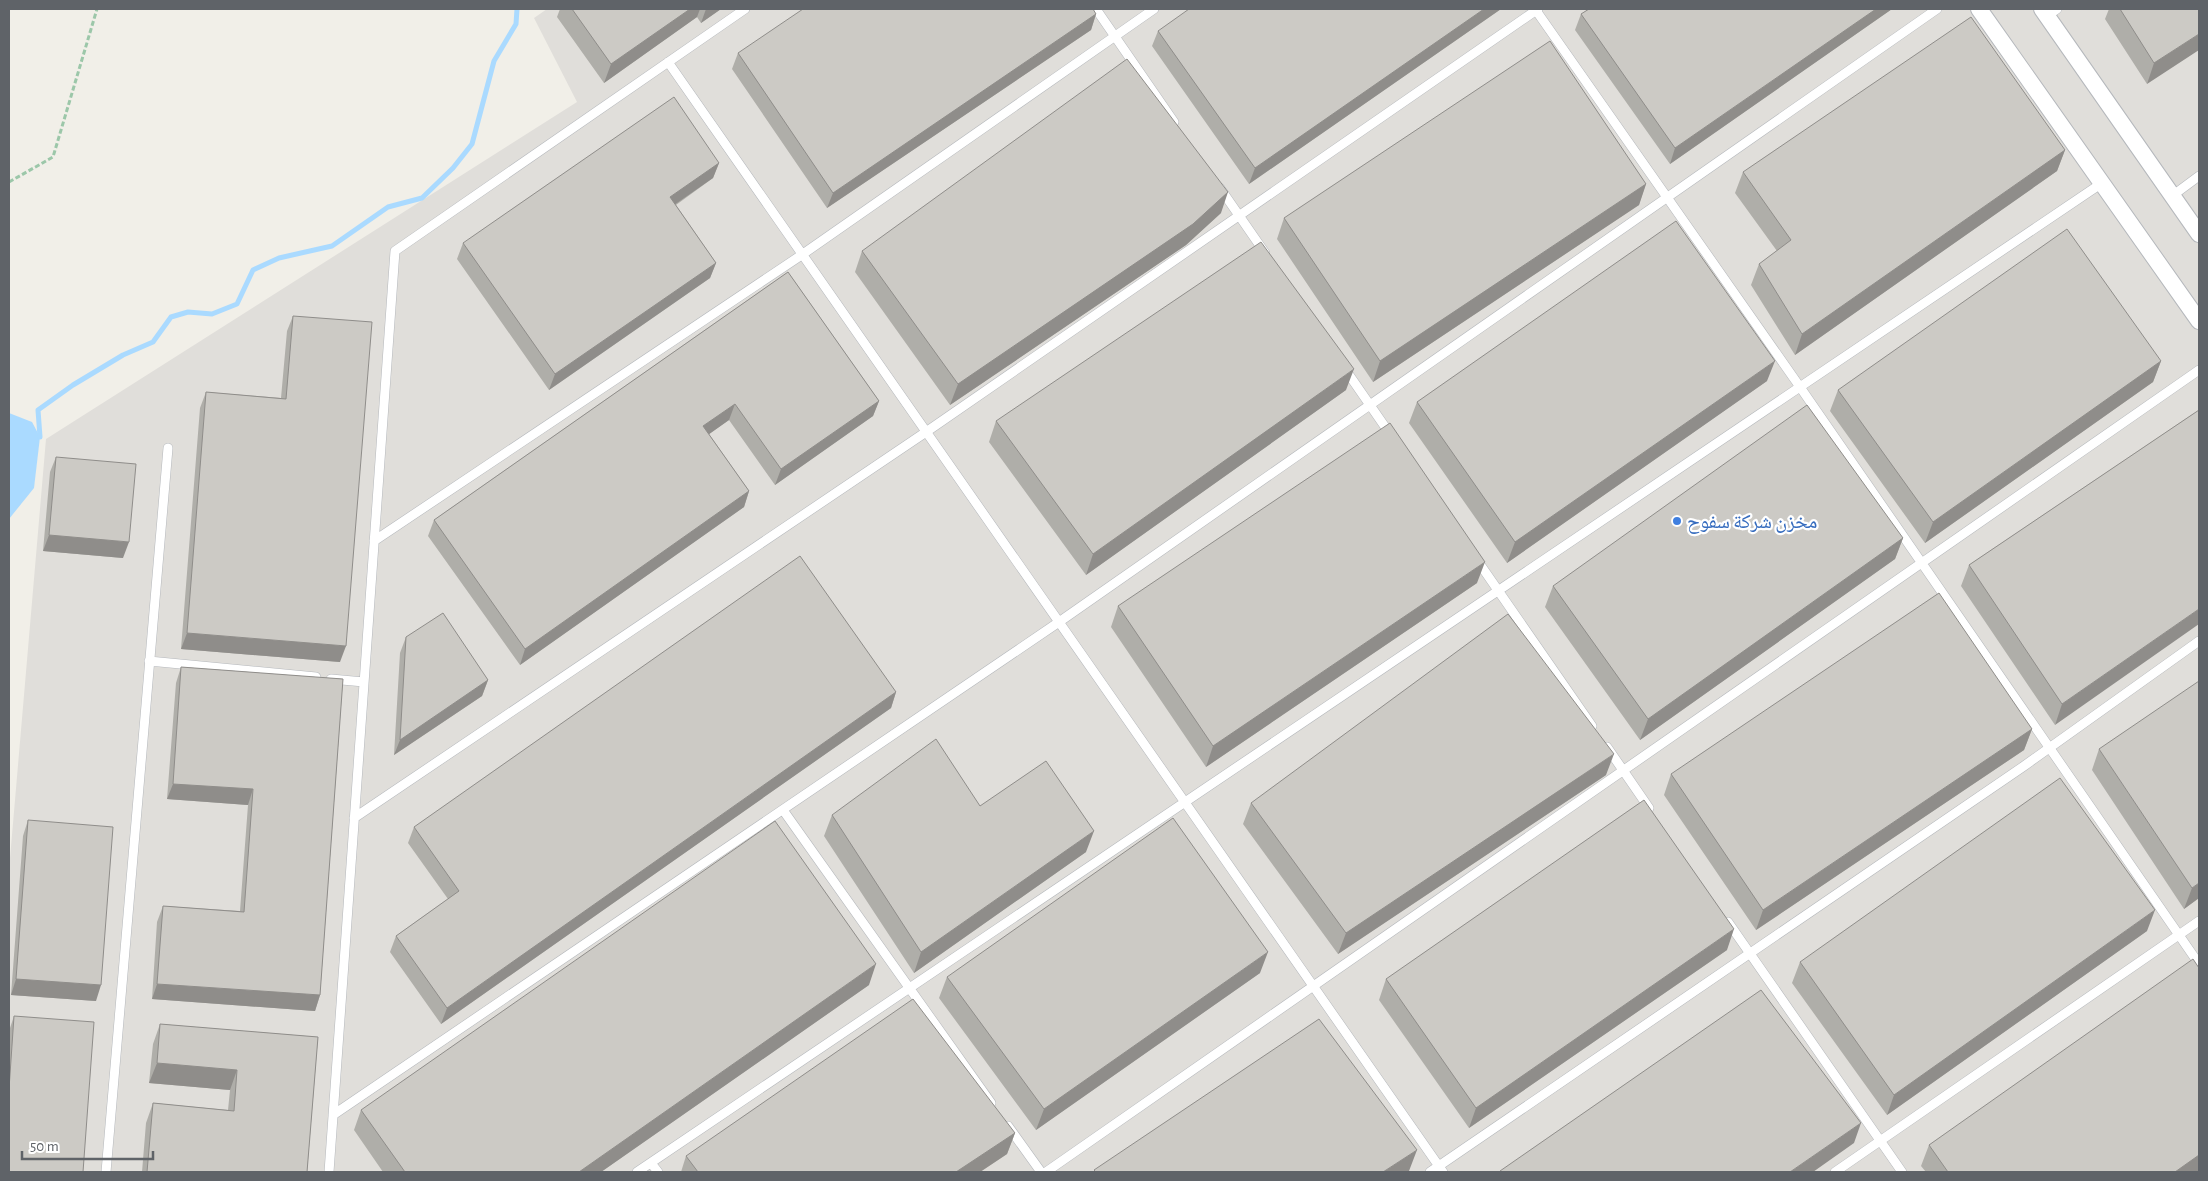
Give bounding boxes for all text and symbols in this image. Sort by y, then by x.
place label: مخزن شركة سفوح [1687,512,1817,534]
marker: مخزن شركة سفوح [1671,515,1683,527]
scale bar [22,1128,154,1160]
text: 50 m [30,1139,59,1154]

